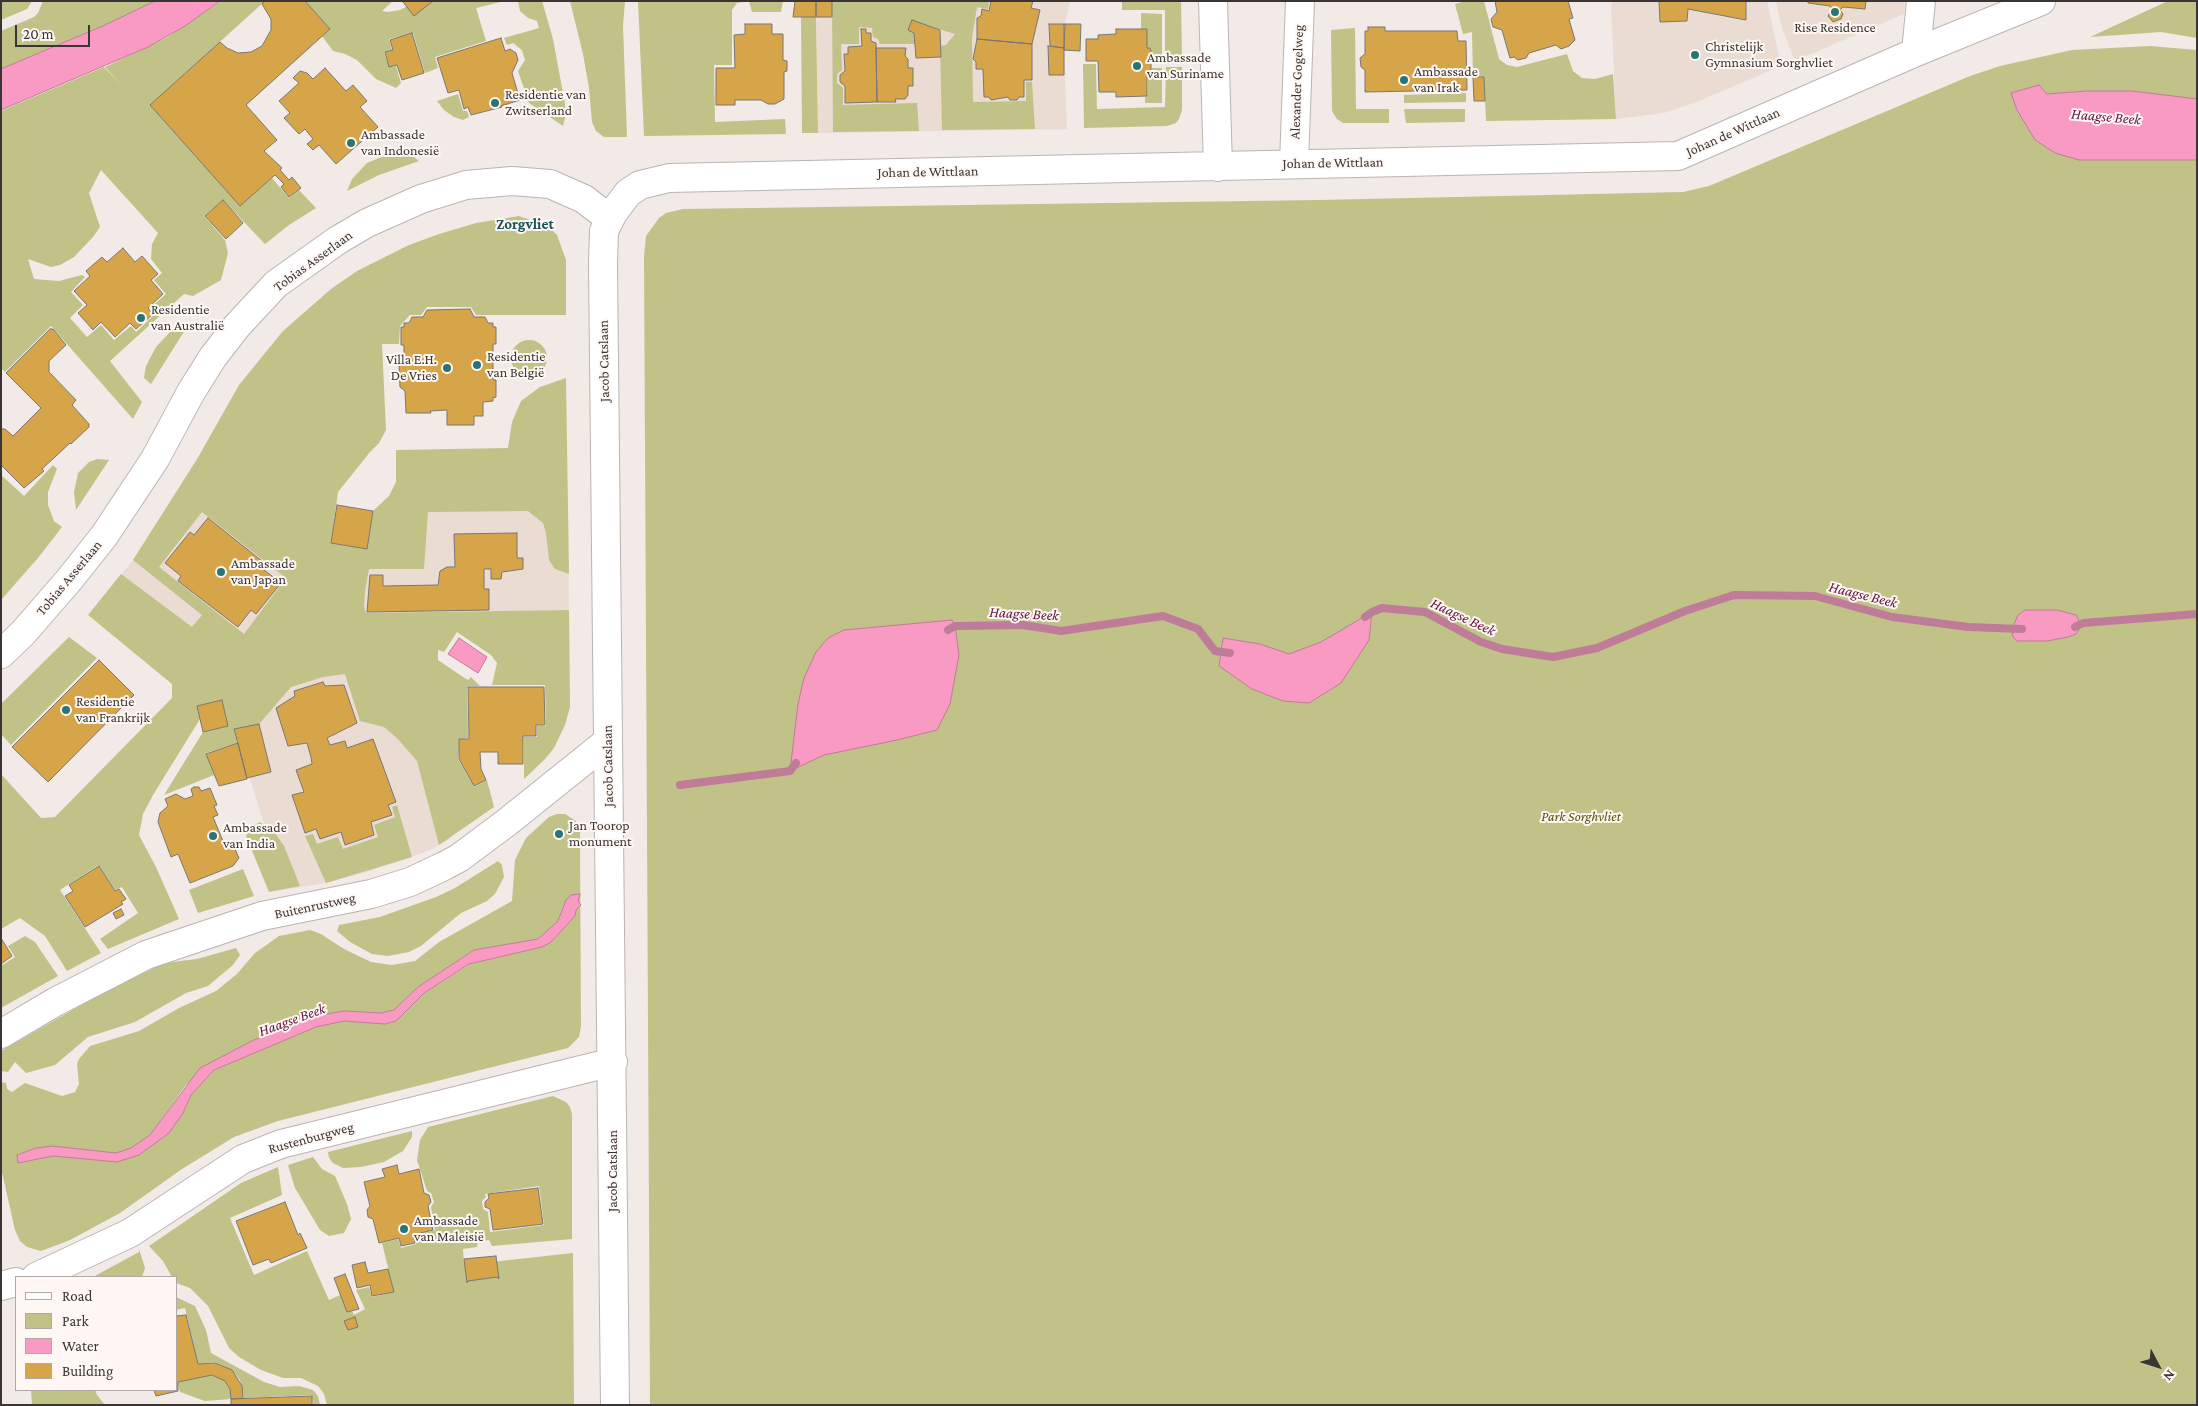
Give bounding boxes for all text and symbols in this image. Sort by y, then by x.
marker: Rise Residence [1829,6,1841,18]
scale bar [18,15,92,47]
place label: Rise Residence [1794,20,1876,36]
street label: Alexander Gogelweg [1287,24,1307,140]
text: 20 m [23,26,54,42]
place label: Christelijk Gymnasium Sorghvliet [1705,39,1833,72]
marker: Christelijk Gymnasium Sorghvliet [1689,49,1701,61]
place label: Ambassade van Suriname [1147,50,1224,82]
marker: Ambassade van Suriname [1131,60,1143,72]
place label: Ambassade van Irak [1414,64,1478,96]
marker: Ambassade van Irak [1398,74,1410,86]
place label: Residentie van Zwitserland [505,87,586,120]
marker: Residentie van Zwitserland [489,97,501,109]
street label: Johan de Wittlaan [1683,104,1783,160]
water label: Haagse Beek [2070,105,2142,129]
place label: Ambassade van Indonesië [361,127,439,160]
marker: Ambassade van Indonesië [345,137,357,149]
street label: Johan de Wittlaan [1282,154,1384,172]
street label: Johan de Wittlaan [877,163,979,181]
district label: Zorgvliet [496,215,554,233]
street label: Tobias Asserlaan [270,227,356,295]
place label: Residentie van Australië [151,302,224,334]
marker: Residentie van Australië [135,312,147,324]
street label: Jacob Catslaan [595,320,613,402]
place label: Residentie van België [487,349,545,382]
place label: Villa E.H. De Vries [386,352,437,384]
marker: Residentie van België [471,359,483,371]
marker: Villa E.H. De Vries [441,362,453,374]
street label: Tobias Asserlaan [32,537,106,619]
place label: Ambassade van Japan [231,556,295,588]
marker: Ambassade van Japan [215,566,227,578]
water label: Haagse Beek [1827,578,1899,612]
water label: Haagse Beek [1428,594,1498,640]
water label: Haagse Beek [989,603,1059,625]
place label: Residentie van Frankrijk [76,694,150,726]
marker: Residentie van Frankrijk [60,704,72,716]
street label: Jacob Catslaan [599,725,617,807]
park label: Park Sorghvliet [1541,809,1621,825]
place label: Jan Toorop monument [569,818,632,850]
place label: Ambassade van India [223,820,287,852]
marker: Jan Toorop monument [553,828,565,840]
marker: Ambassade van India [207,830,219,842]
street label: Buitenrustweg [273,889,357,923]
water label: Haagse Beek [256,1000,328,1040]
street label: Rustenburgweg [266,1119,356,1157]
street label: Jacob Catslaan [605,1130,621,1212]
place label: Ambassade van Maleisië [414,1213,484,1246]
marker: Ambassade van Maleisië [398,1223,410,1235]
legend [15,1276,178,1391]
text: Road [62,1288,92,1304]
text: Park [62,1313,89,1329]
text: Water [62,1338,99,1354]
north arrow [2133,1341,2183,1391]
text: Building [62,1363,113,1379]
text: N [2160,1367,2179,1384]

